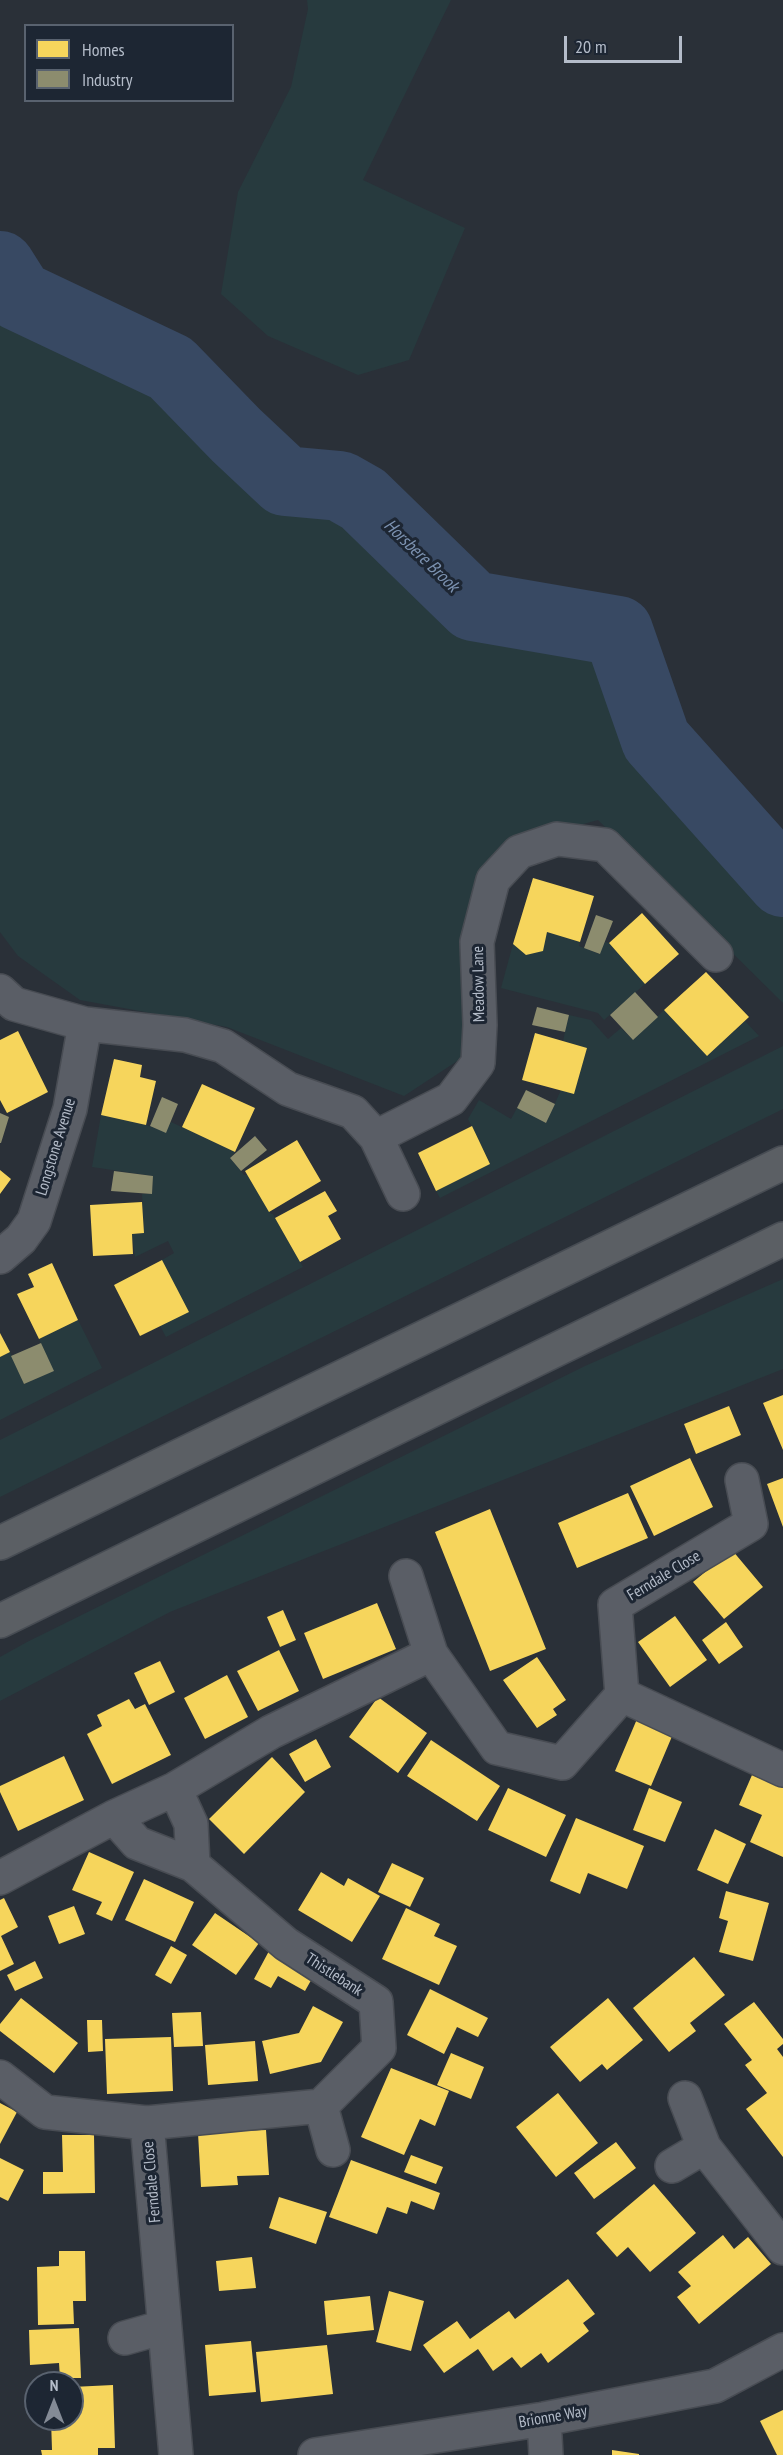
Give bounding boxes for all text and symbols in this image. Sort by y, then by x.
legend [24,24,234,102]
scale bar [567,24,686,62]
text: 20 m [575,35,607,58]
text: Homes [82,38,125,61]
text: Industry [82,68,132,91]
water label: Horsbere Brook [379,515,463,597]
street label: Meadow Lane [469,946,489,1022]
street label: Longstone Avenue [32,1096,80,1198]
street label: Ferndale Close [624,1547,704,1605]
street label: Thistlebank [302,1949,366,2001]
street label: Ferndale Close [139,2140,165,2224]
north arrow [24,2371,84,2431]
text: N [50,2375,58,2395]
street label: Brionne Way [517,2402,589,2432]

